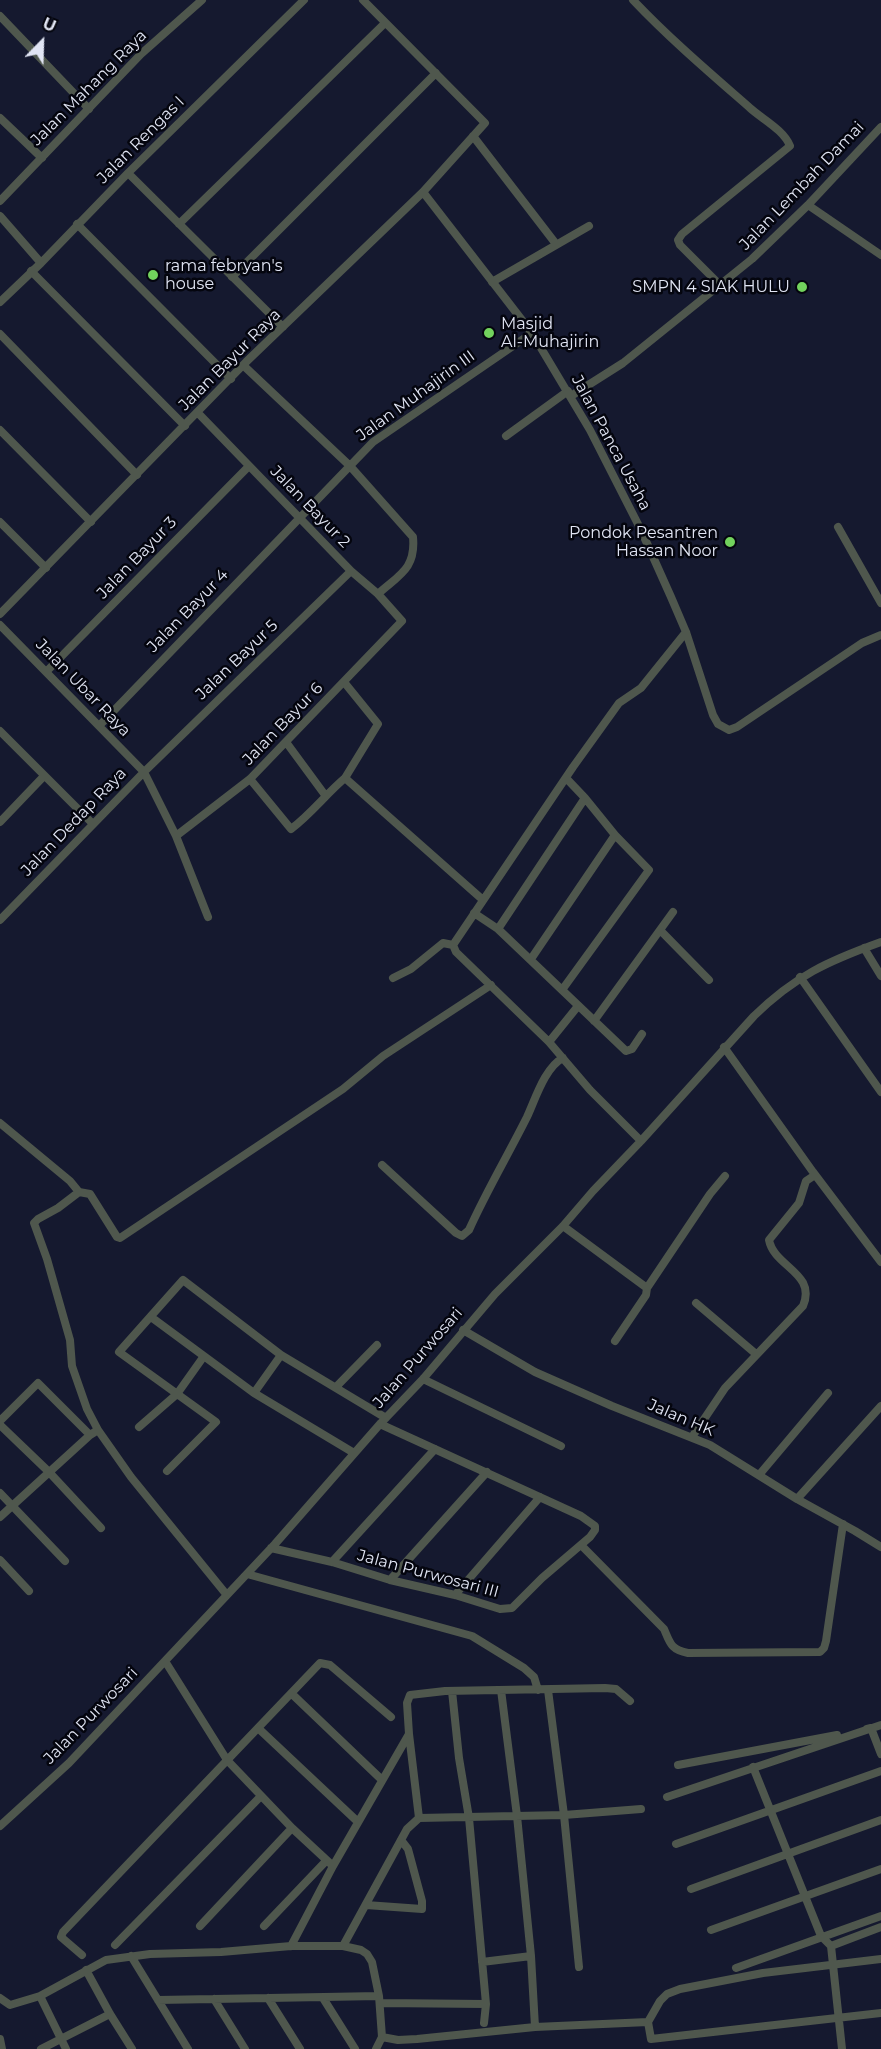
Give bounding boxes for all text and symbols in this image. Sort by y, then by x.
north arrow [12,12,72,72]
text: U [40,14,59,36]
street label: Jalan Mahang Raya [27,26,151,150]
street label: Jalan Rengas I [93,92,189,188]
street label: Jalan Lembah Damai [736,118,868,254]
place label: rama febryan's house [165,256,283,294]
marker: rama febryan's house [146,268,160,282]
place label: SMPN 4 SIAK HULU [632,277,790,297]
marker: SMPN 4 SIAK HULU [795,280,809,294]
street label: Jalan Bayur Raya [175,305,285,415]
place label: Masjid Al-Muhajirin [501,314,599,352]
marker: Masjid Al-Muhajirin [482,326,496,340]
street label: Jalan Muhajirin III [353,347,479,445]
street label: Jalan Panca Usaha [567,372,655,514]
street label: Jalan Bayur 2 [266,462,354,552]
street label: Jalan Bayur 3 [93,513,181,603]
place label: Pondok Pesantren Hassan Noor [569,523,718,561]
marker: Pondok Pesantren Hassan Noor [723,535,737,549]
street label: Jalan Bayur 4 [144,565,232,657]
street label: Jalan Bayur 5 [192,616,282,704]
street label: Jalan Ubar Raya [32,635,134,741]
street label: Jalan Bayur 6 [239,679,327,769]
street label: Jalan Dedap Raya [17,764,131,880]
street label: Jalan Purwosari [369,1304,467,1412]
street label: Jalan HK [645,1395,717,1441]
street label: Jalan Purwosari III [355,1546,501,1602]
street label: Jalan Purwosari [40,1664,142,1768]

